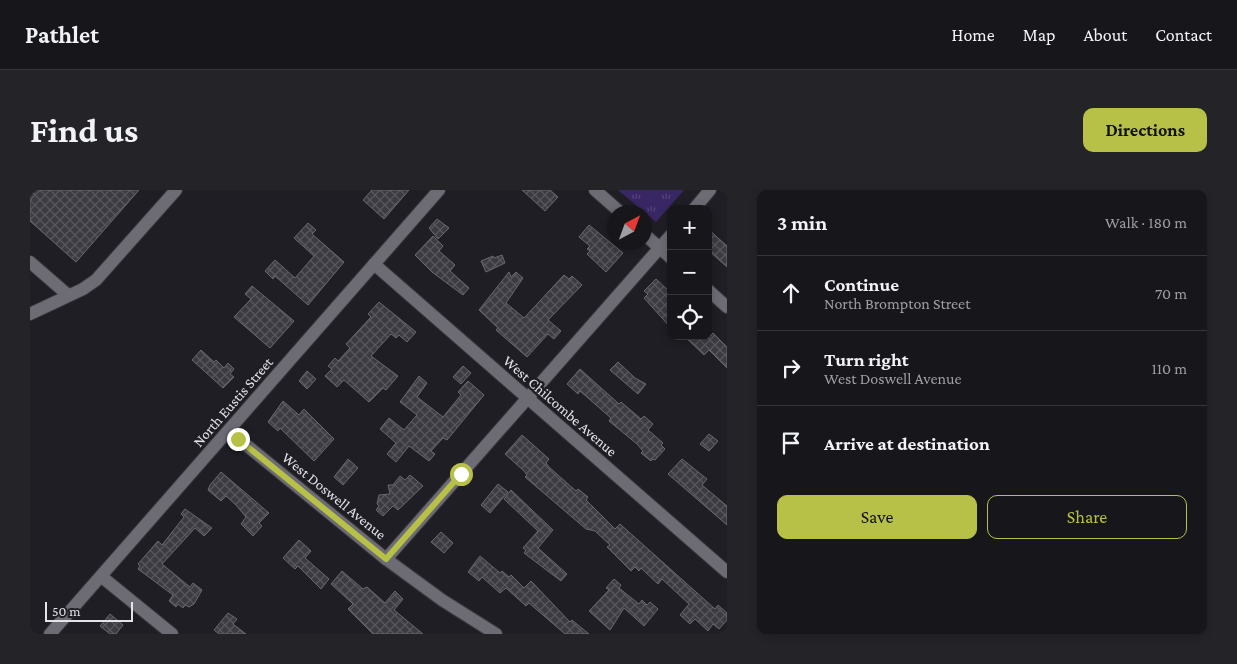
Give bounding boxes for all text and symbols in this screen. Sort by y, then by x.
text: Pathlet [25,21,99,48]
text: Home [952,25,995,45]
text: Map [1023,25,1055,45]
text: About [1083,25,1127,45]
text: Contact [1155,25,1212,45]
button: Directions [1083,108,1207,152]
text: Find us [30,111,138,150]
north arrow [607,205,652,250]
map controls [667,205,712,340]
button: + [667,205,712,250]
text: 3 min [777,211,827,235]
text: Walk · 180 m [1105,214,1187,231]
button: − [667,250,712,295]
text: Continue [824,274,899,295]
icon: ahead [777,279,805,307]
text: 70 m [1155,285,1187,302]
button: locate [667,295,712,340]
text: North Brompton Street [824,295,970,312]
text: Turn right [824,349,909,370]
street label: West Chilcombe Avenue [500,352,620,460]
street label: North Eustis Street [190,353,277,450]
icon: right [777,354,805,382]
text: 110 m [1151,360,1187,377]
text: West Doswell Avenue [824,370,962,387]
route end [227,428,250,451]
icon: arrive [777,429,805,457]
text: Arrive at destination [824,433,990,454]
street label: West Doswell Avenue [279,449,389,543]
route start [450,463,473,486]
button: Save [777,495,977,539]
button: Share [987,495,1187,539]
scale bar [45,599,132,622]
text: 50 m [52,603,80,619]

